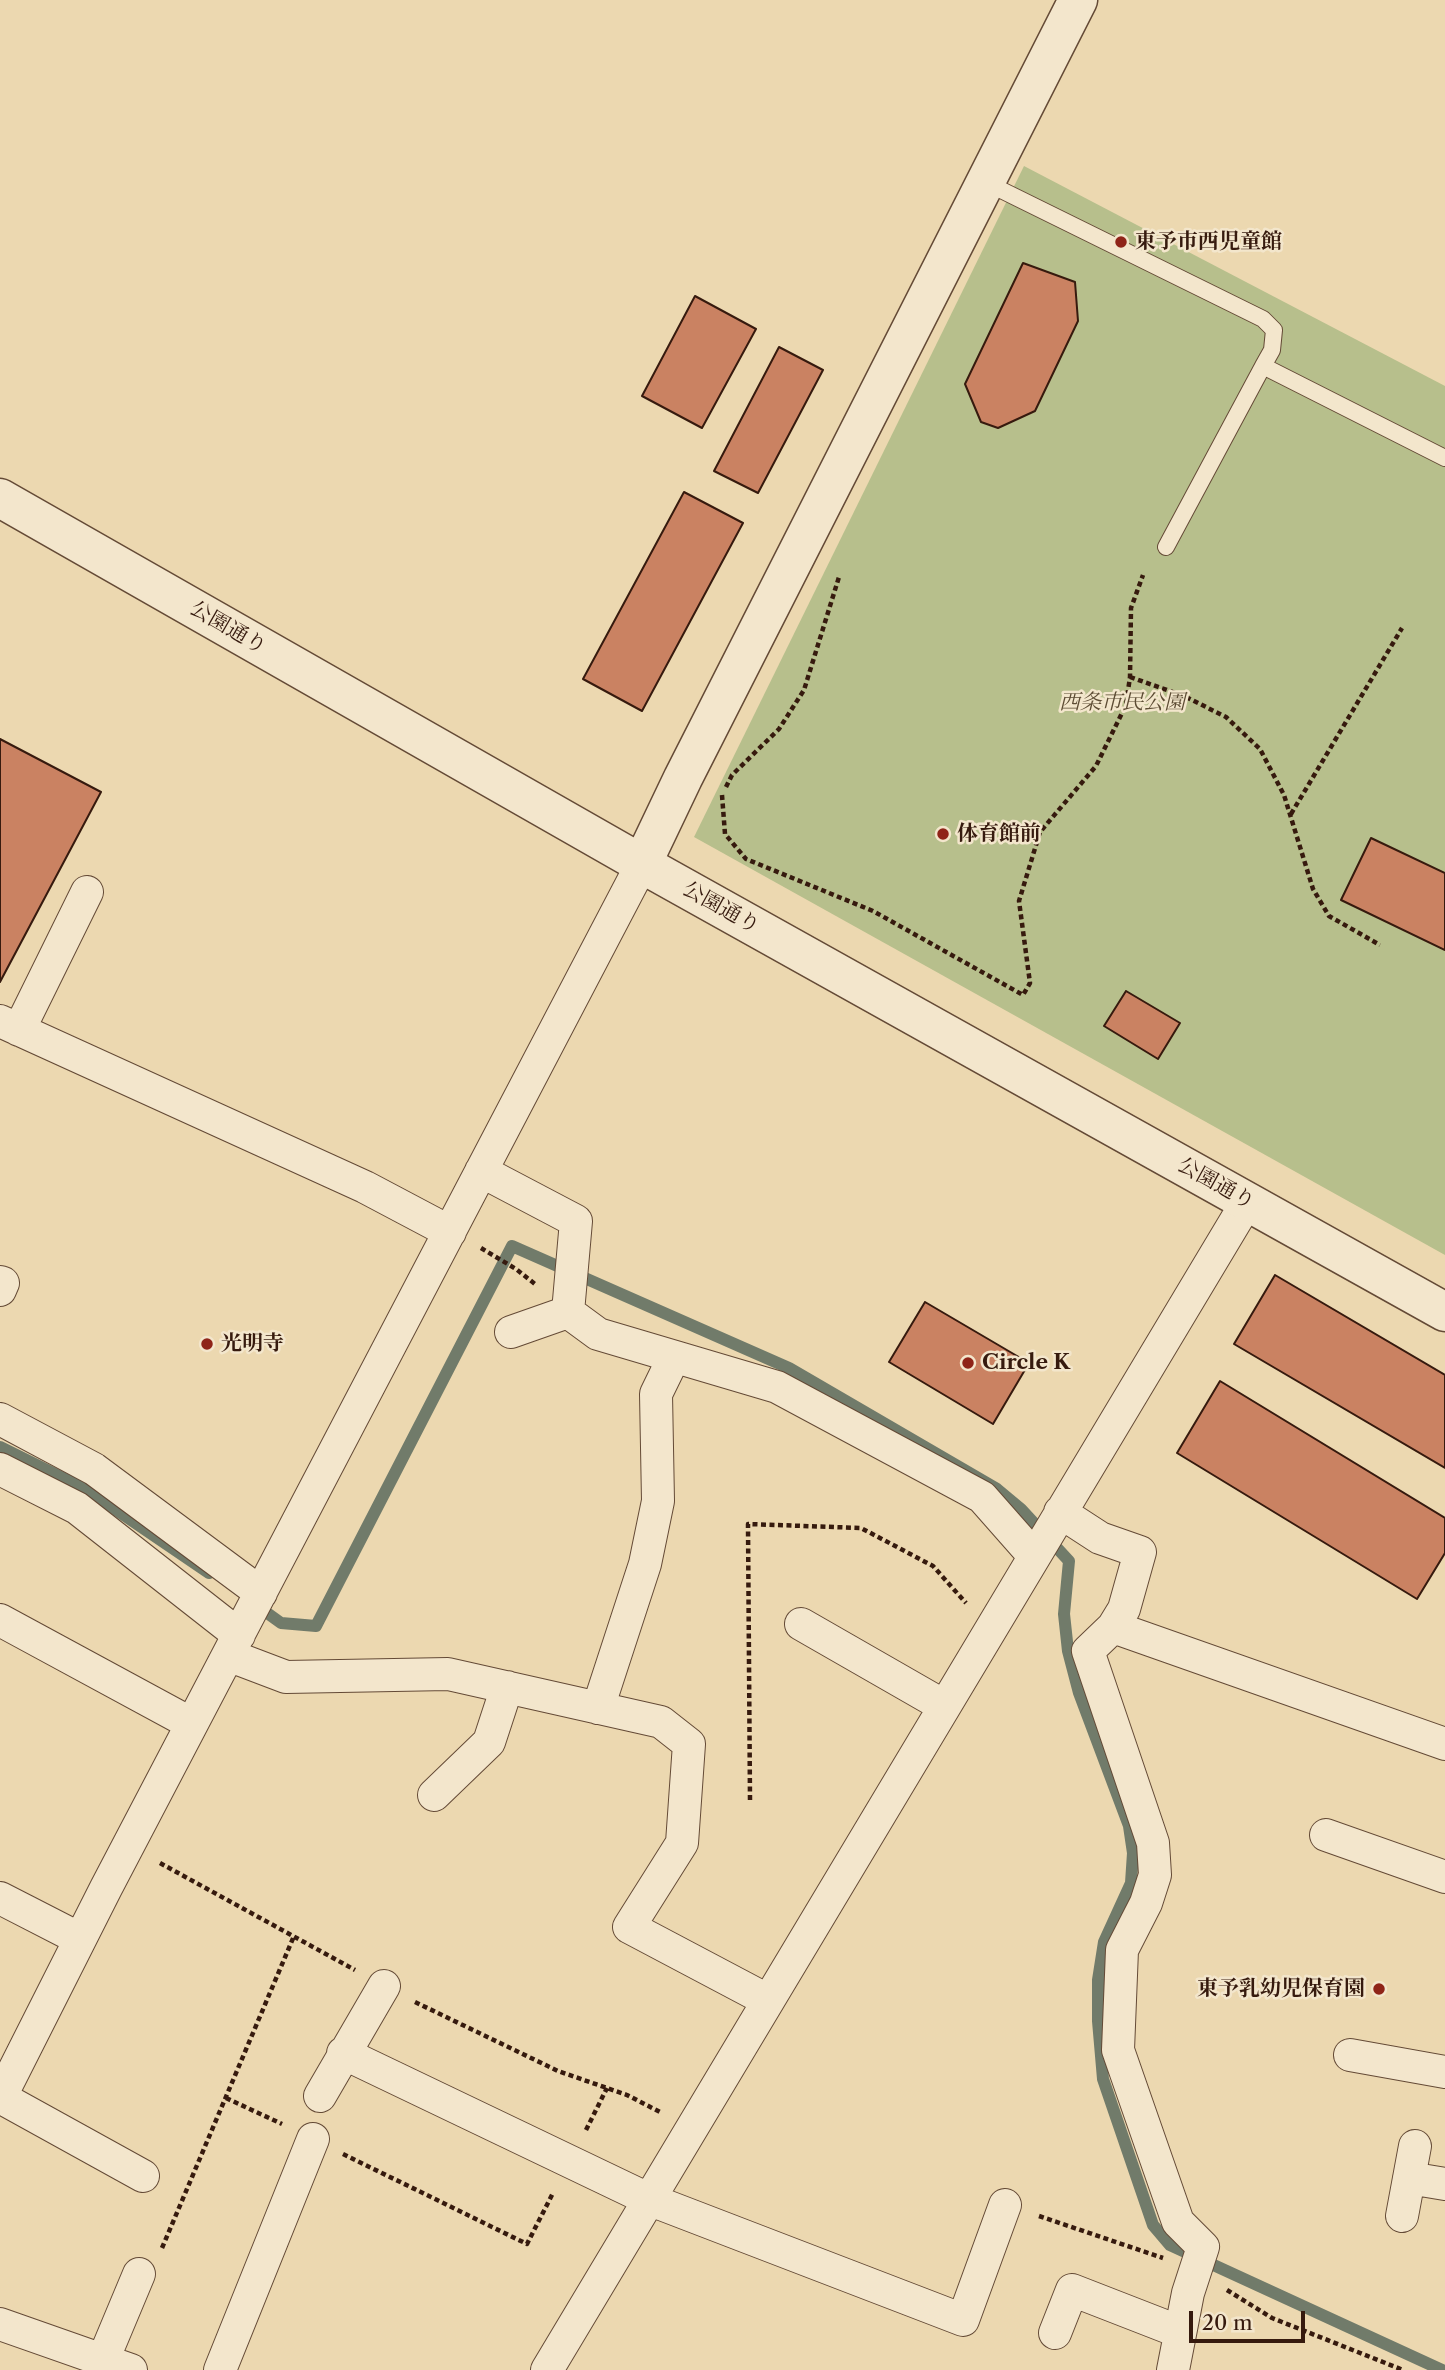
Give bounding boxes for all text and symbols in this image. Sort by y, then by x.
place label: 東予市西児童館 [1135,229,1282,255]
marker: 東予市西児童館 [1113,234,1129,250]
street label: 公園通り [185,596,271,660]
park label: 西条市民公園 [1059,690,1185,716]
place label: 体育館前 [957,821,1041,847]
marker: 体育館前 [935,826,951,842]
street label: 公園通り [678,877,764,939]
street label: 公園通り [1173,1153,1259,1215]
place label: 光明寺 [221,1331,284,1357]
marker: 光明寺 [199,1336,215,1352]
place label: Circle K [982,1350,1070,1376]
marker: Circle K [960,1355,976,1371]
place label: 東予乳幼児保育園 [1197,1976,1365,2002]
marker: 東予乳幼児保育園 [1371,1981,1387,1997]
scale bar [1193,2296,1308,2340]
text: 20 m [1202,2310,1253,2335]

